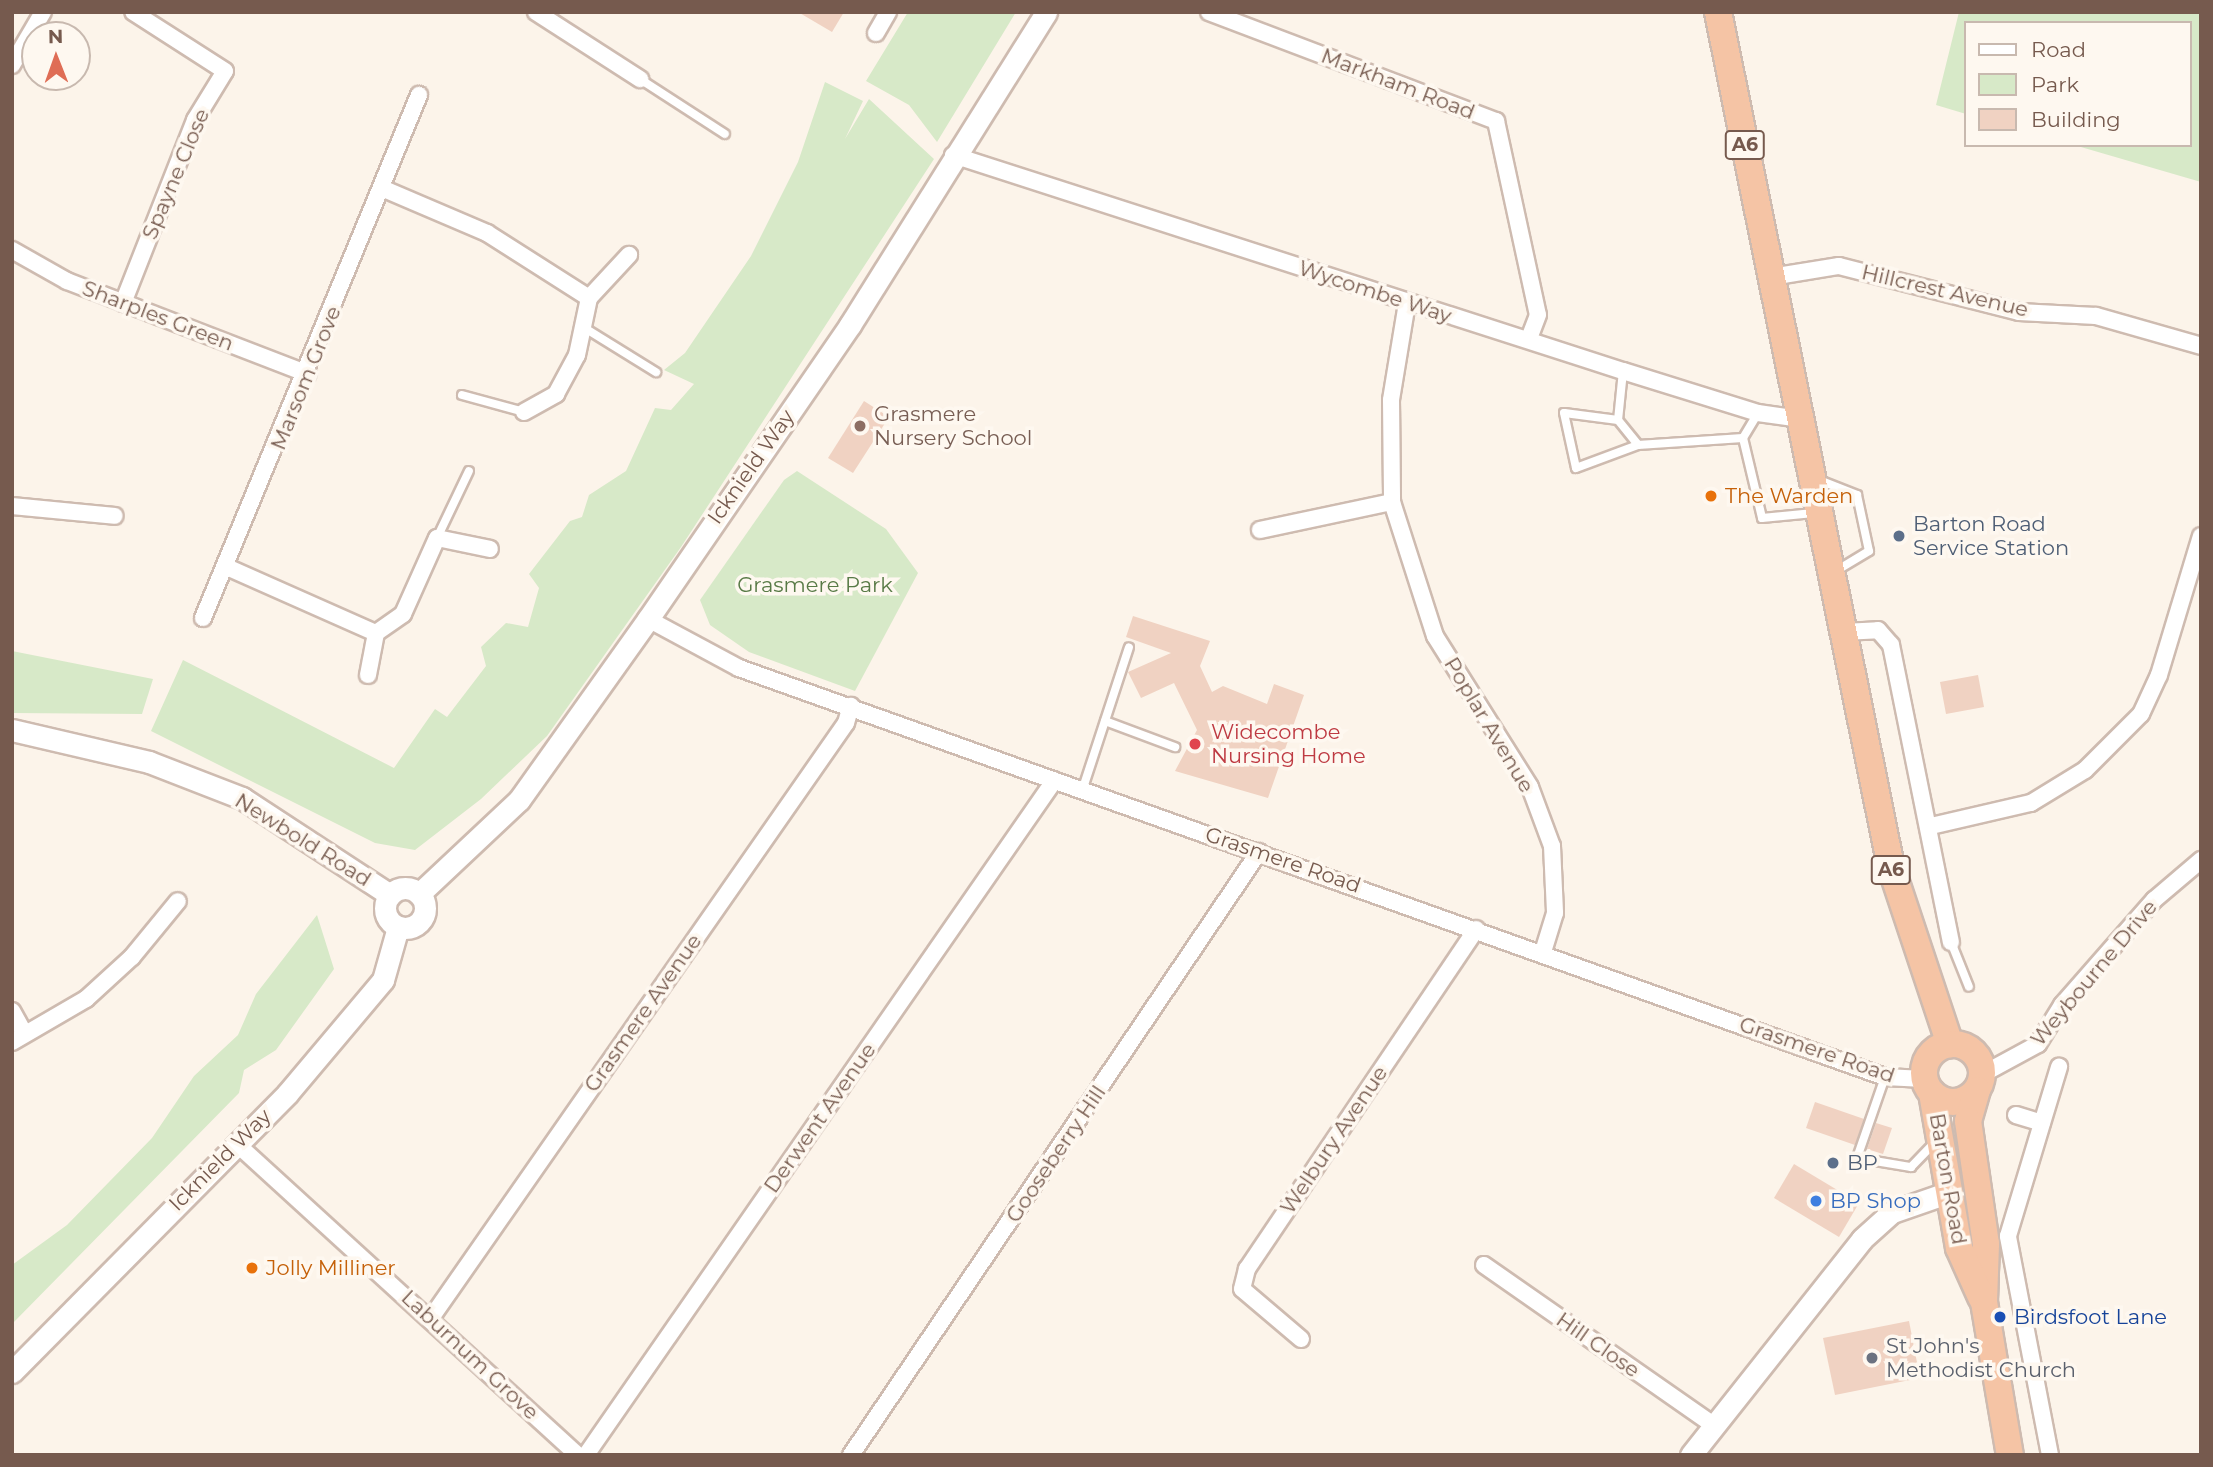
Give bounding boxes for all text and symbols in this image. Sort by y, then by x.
north arrow [21,21,91,91]
legend [1965,21,2192,147]
text: N [48,25,64,48]
text: Road [2031,37,2086,62]
street label: Markham Road [1318,43,1478,125]
text: Park [2031,72,2079,97]
street label: Spayne Close [137,105,215,243]
text: Building [2031,107,2121,132]
road number: A6 [1724,130,1766,160]
street label: Wycombe Way [1295,255,1455,329]
street label: Hillcrest Avenue [1859,260,2031,322]
street label: Sharples Green [79,276,237,356]
street label: Marsom Grove [266,302,346,454]
place label: Grasmere Nursery School [874,401,1032,451]
street label: Icknield Way [702,405,800,529]
marker: Grasmere Nursery School [852,418,868,434]
place label: The Warden [1725,483,1853,509]
marker: The Warden [1703,488,1719,504]
place label: Barton Road Service Station [1913,511,2069,561]
marker: Barton Road Service Station [1891,528,1907,544]
park label: Grasmere Park [737,572,893,598]
street label: Poplar Avenue [1439,653,1539,797]
place label: Widecombe Nursing Home [1211,719,1366,769]
marker: Widecombe Nursing Home [1185,734,1205,754]
street label: Newbold Road [230,788,376,892]
street label: Grasmere Road [1202,822,1364,898]
road number: A6 [1870,855,1912,886]
street label: Weybourne Drive [2025,895,2163,1051]
street label: Grasmere Avenue [579,929,707,1097]
street label: Grasmere Road [1736,1012,1898,1088]
street label: Derwent Avenue [759,1038,881,1198]
street label: Welbury Avenue [1275,1061,1393,1219]
street label: Gooseberry Hill [1001,1081,1111,1227]
street label: Icknield Way [164,1104,276,1216]
street label: Barton Road [1924,1111,1972,1247]
place label: BP [1847,1150,1878,1176]
marker: BP [1825,1155,1841,1171]
place label: BP Shop [1830,1188,1921,1214]
marker: BP Shop [1808,1193,1824,1209]
place label: Jolly Milliner [266,1255,396,1281]
marker: Jolly Milliner [244,1260,260,1276]
street label: Laburnum Grove [396,1285,544,1425]
place label: Birdsfoot Lane [2014,1304,2167,1330]
street label: Hill Close [1551,1307,1645,1383]
marker: Birdsfoot Lane [1992,1309,2008,1325]
place label: St John's Methodist Church [1886,1333,2076,1383]
marker: St John's Methodist Church [1864,1350,1880,1366]

